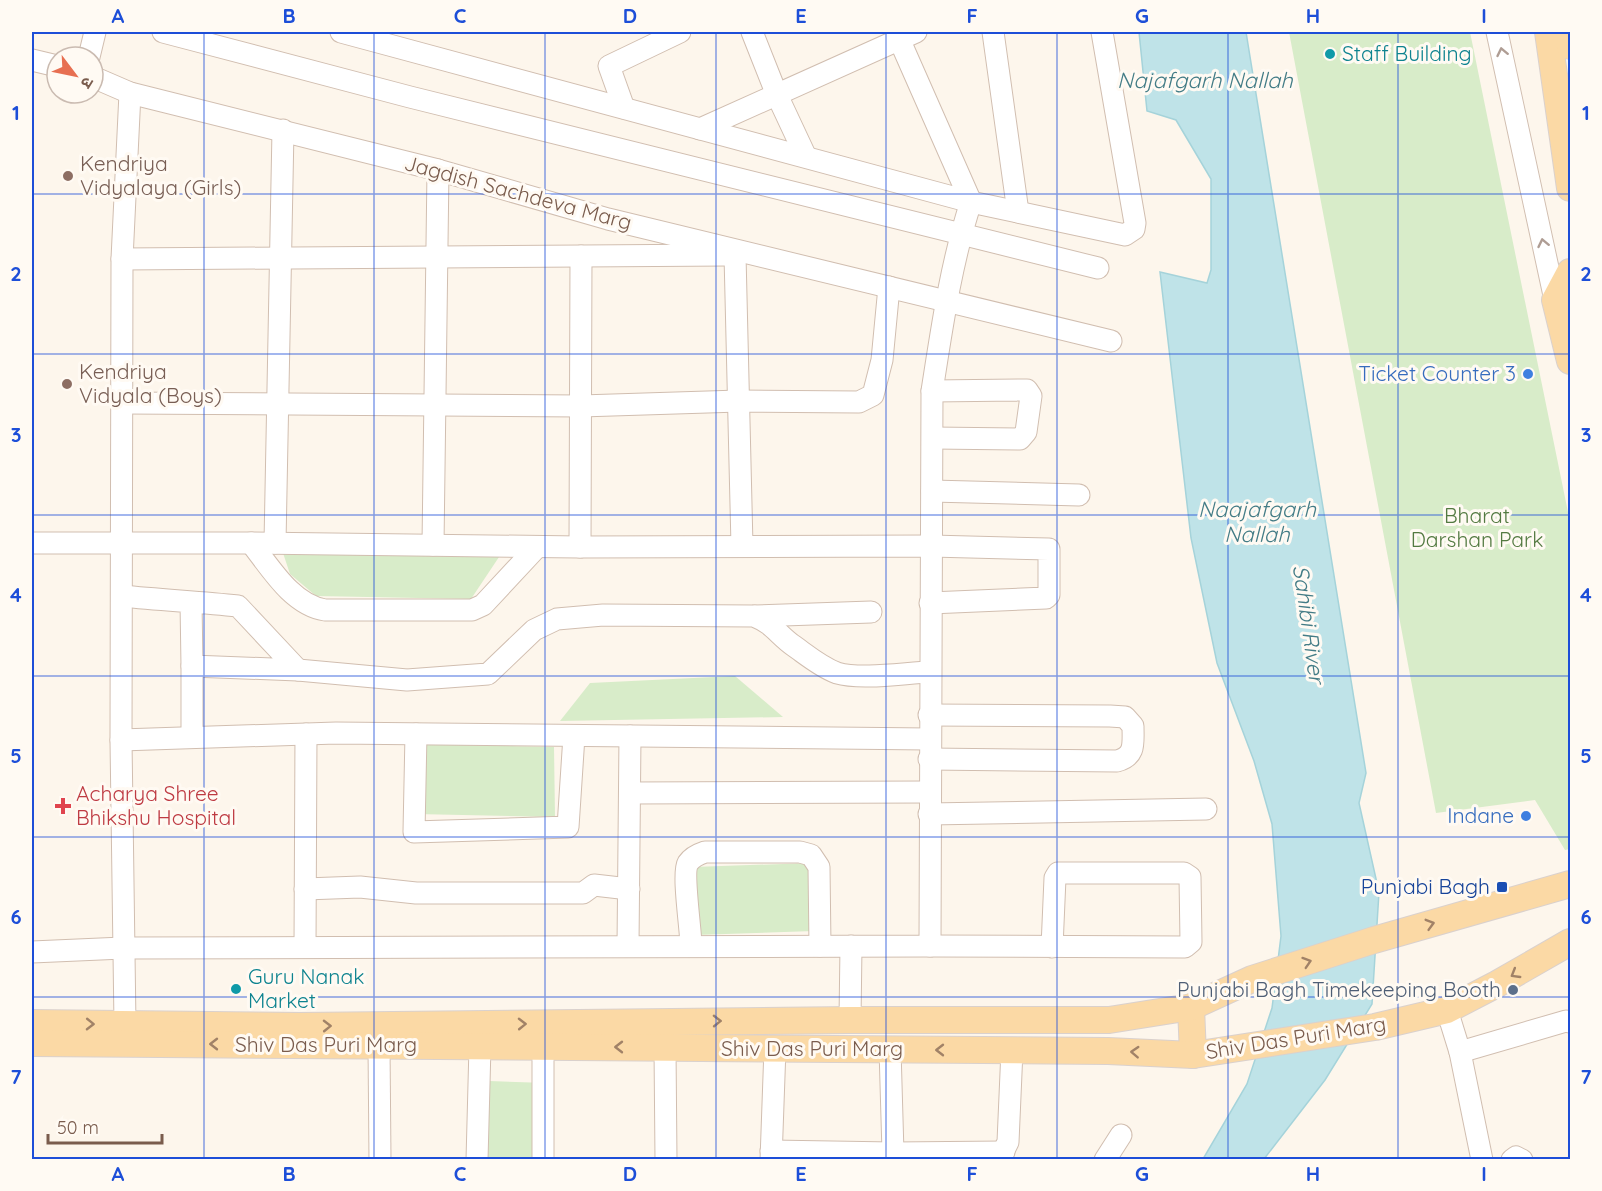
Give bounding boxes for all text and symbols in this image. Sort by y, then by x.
text: A [112,3,125,28]
text: B [282,3,296,28]
text: C [454,3,467,28]
text: D [623,3,637,28]
text: E [795,3,807,28]
text: F [966,3,978,28]
text: G [1135,3,1149,28]
text: H [1306,3,1320,28]
text: I [1481,3,1487,28]
place label: Staff Building [1342,40,1472,66]
north arrow [45,45,105,105]
marker: Staff Building [1323,47,1337,61]
one-way arrow [1496,47,1509,57]
water label: Najafgarh Nallah [1117,66,1293,94]
text: उ [76,74,99,93]
text: 1 [12,100,20,125]
text: 1 [1582,100,1590,125]
street label: Jagdish Sachdeva Marg [402,149,635,235]
place label: Kendriya Vidyalaya (Girls) [80,150,241,200]
marker: Kendriya Vidyalaya (Girls) [61,169,75,183]
one-way arrow [1537,238,1550,248]
text: 2 [10,261,22,286]
text: 2 [1580,261,1592,286]
place label: Kendriya Vidyala (Boys) [79,358,222,408]
place label: Ticket Counter 3 [1358,360,1516,386]
marker: Ticket Counter 3 [1521,367,1535,381]
marker: Kendriya Vidyala (Boys) [60,377,74,391]
text: 3 [11,422,21,447]
text: 3 [1581,422,1591,447]
water label: Naajafgarh Nallah [1198,495,1317,548]
park label: Bharat Darshan Park [1411,502,1543,552]
water label: Sahibi River [1287,563,1331,687]
text: 4 [10,582,22,607]
text: 4 [1580,582,1592,607]
text: 5 [10,743,22,768]
text: 5 [1580,743,1592,768]
place label: Acharya Shree Bhikshu Hospital [76,780,236,830]
marker: Acharya Shree Bhikshu Hospital [54,797,72,815]
place label: Indane [1447,802,1514,828]
marker: Indane [1519,809,1533,823]
place label: Punjabi Bagh [1361,873,1490,899]
marker: Punjabi Bagh [1495,880,1509,894]
text: 6 [10,904,22,929]
text: 6 [1580,904,1592,929]
one-way arrow [1424,919,1435,931]
one-way arrow [1301,956,1312,969]
place label: Guru Nanak Market [248,963,364,1013]
one-way arrow [1511,966,1521,978]
place label: Punjabi Bagh Timekeeping Booth [1177,976,1501,1002]
marker: Guru Nanak Market [229,982,243,996]
marker: Punjabi Bagh Timekeeping Booth [1506,983,1520,997]
street label: Shiv Das Puri Marg [1204,1010,1388,1064]
one-way arrow [712,1015,721,1028]
one-way arrow [517,1017,526,1030]
one-way arrow [85,1018,94,1030]
one-way arrow [322,1020,331,1032]
street label: Shiv Das Puri Marg [235,1031,417,1057]
street label: Shiv Das Puri Marg [721,1035,903,1061]
one-way arrow [209,1038,218,1051]
one-way arrow [614,1041,623,1053]
one-way arrow [935,1044,944,1056]
one-way arrow [1130,1046,1139,1058]
text: 7 [11,1064,22,1089]
text: 7 [1581,1064,1592,1089]
scale bar [48,1107,162,1145]
text: 50 m [57,1116,99,1139]
text: A [112,1161,125,1186]
text: B [282,1161,296,1186]
text: C [454,1161,467,1186]
text: D [623,1161,637,1186]
text: E [795,1161,807,1186]
text: F [966,1161,978,1186]
text: G [1135,1161,1149,1186]
text: H [1306,1161,1320,1186]
text: I [1481,1161,1487,1186]

